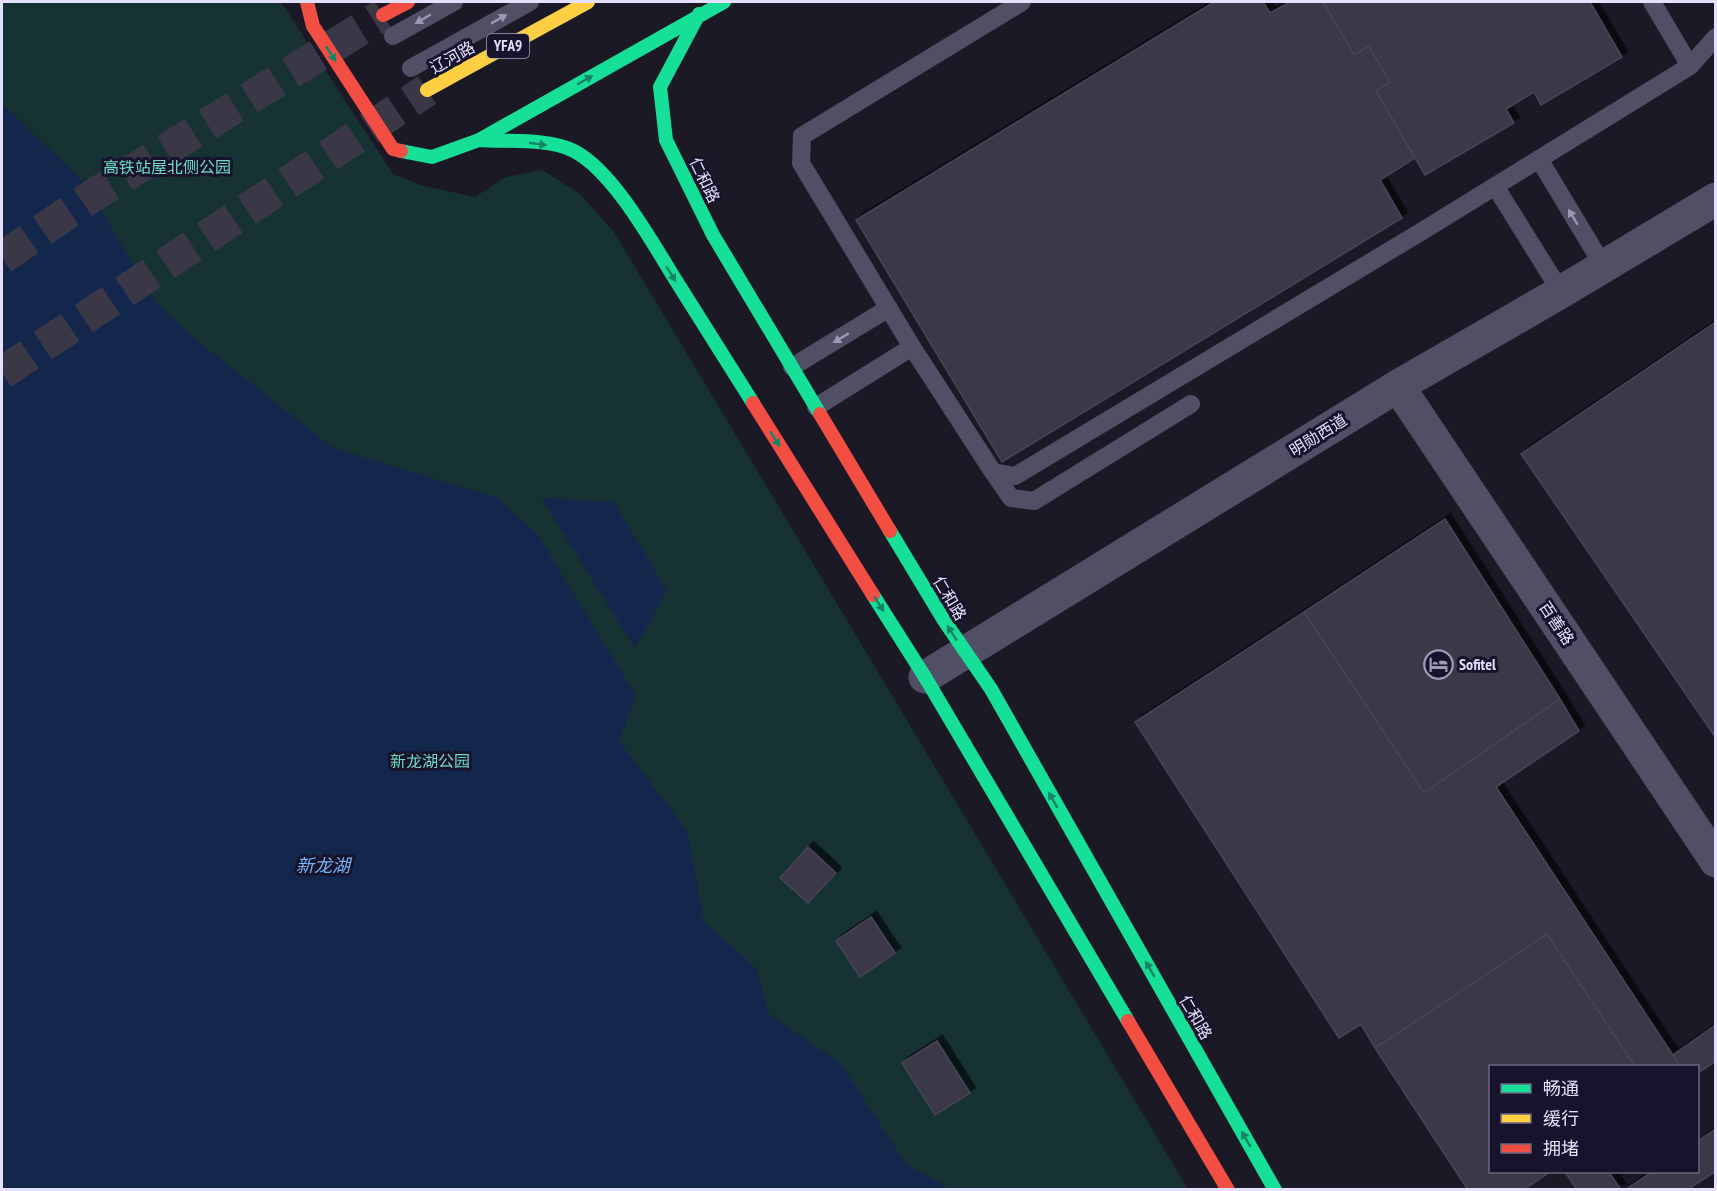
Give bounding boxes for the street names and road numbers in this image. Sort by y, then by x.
road number: YFA9 [487,34,529,58]
street label: 辽河路 [426,37,478,77]
street label: 仁和路 [685,154,725,206]
street label: 明勋西道 [1286,410,1350,460]
street label: 仁和路 [929,572,971,624]
street label: 百善路 [1535,598,1579,648]
street label: 仁和路 [1175,991,1217,1043]

